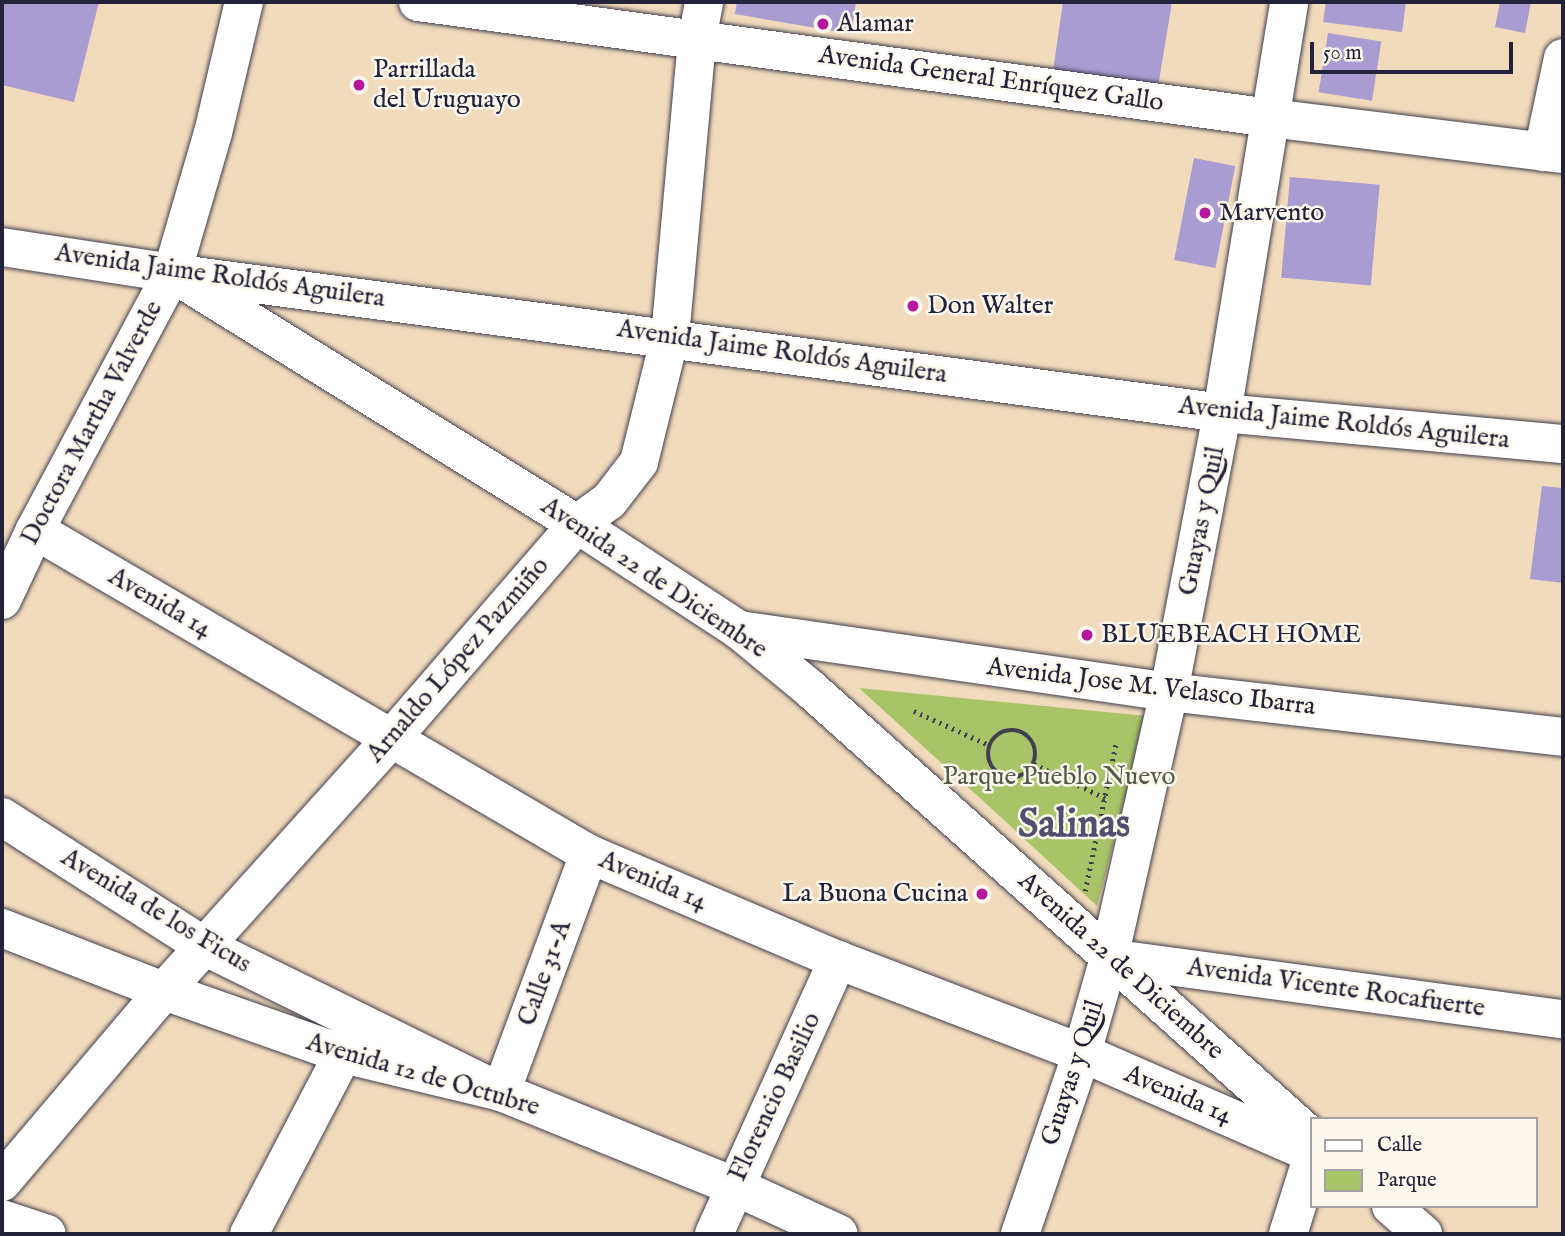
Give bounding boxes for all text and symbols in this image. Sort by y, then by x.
place label: Alamar [837,8,914,40]
marker: Alamar [815,16,831,32]
scale bar [1313,28,1516,72]
street label: Avenida General Enríquez Gallo [817,39,1165,119]
text: 50 m [1323,40,1362,67]
place label: Parrillada del Uruguayo [373,54,521,116]
marker: Parrillada del Uruguayo [351,77,367,93]
place label: Marvento [1219,197,1324,229]
marker: Marvento [1197,205,1213,221]
street label: Avenida Jaime Roldós Aguilera [53,237,387,315]
place label: Don Walter [927,290,1053,322]
street label: Doctora Martha Valverde [14,295,170,551]
marker: Don Walter [905,298,921,314]
street label: Avenida Jaime Roldós Aguilera [615,313,949,391]
street label: Avenida Jaime Roldós Aguilera [1177,390,1511,456]
street label: Guayas y Quil [1172,444,1232,598]
street label: Avenida 22 de Diciembre [535,491,773,665]
street label: Arnaldo López Pazmiño [360,551,556,769]
street label: Avenida 14 [103,561,217,645]
place label: BLUEBEACH HOME [1101,619,1361,651]
marker: BLUEBEACH HOME [1079,627,1095,643]
street label: Avenida Jose M. Velasco Ibarra [985,651,1317,723]
park label: Parque Pueblo Nuevo [942,761,1176,793]
district label: Salinas [1018,802,1130,850]
street label: Avenida de los Ficus [55,842,257,980]
street label: Avenida 14 [594,844,712,918]
street label: Avenida 22 de Diciembre [1012,865,1230,1067]
place label: La Buona Cucina [782,878,968,910]
marker: La Buona Cucina [974,886,990,902]
street label: Calle 31-A [511,916,579,1030]
street label: Avenida Vicente Rocafuerte [1185,952,1487,1024]
street label: Guayas y Quil [1035,996,1111,1150]
street label: Florencio Basilio [722,1008,828,1186]
street label: Avenida 12 de Octubre [303,1027,543,1123]
street label: Avenida 14 [1119,1058,1237,1132]
legend [1310,1117,1537,1208]
text: Calle [1377,1132,1422,1159]
text: Parque [1377,1167,1437,1194]

